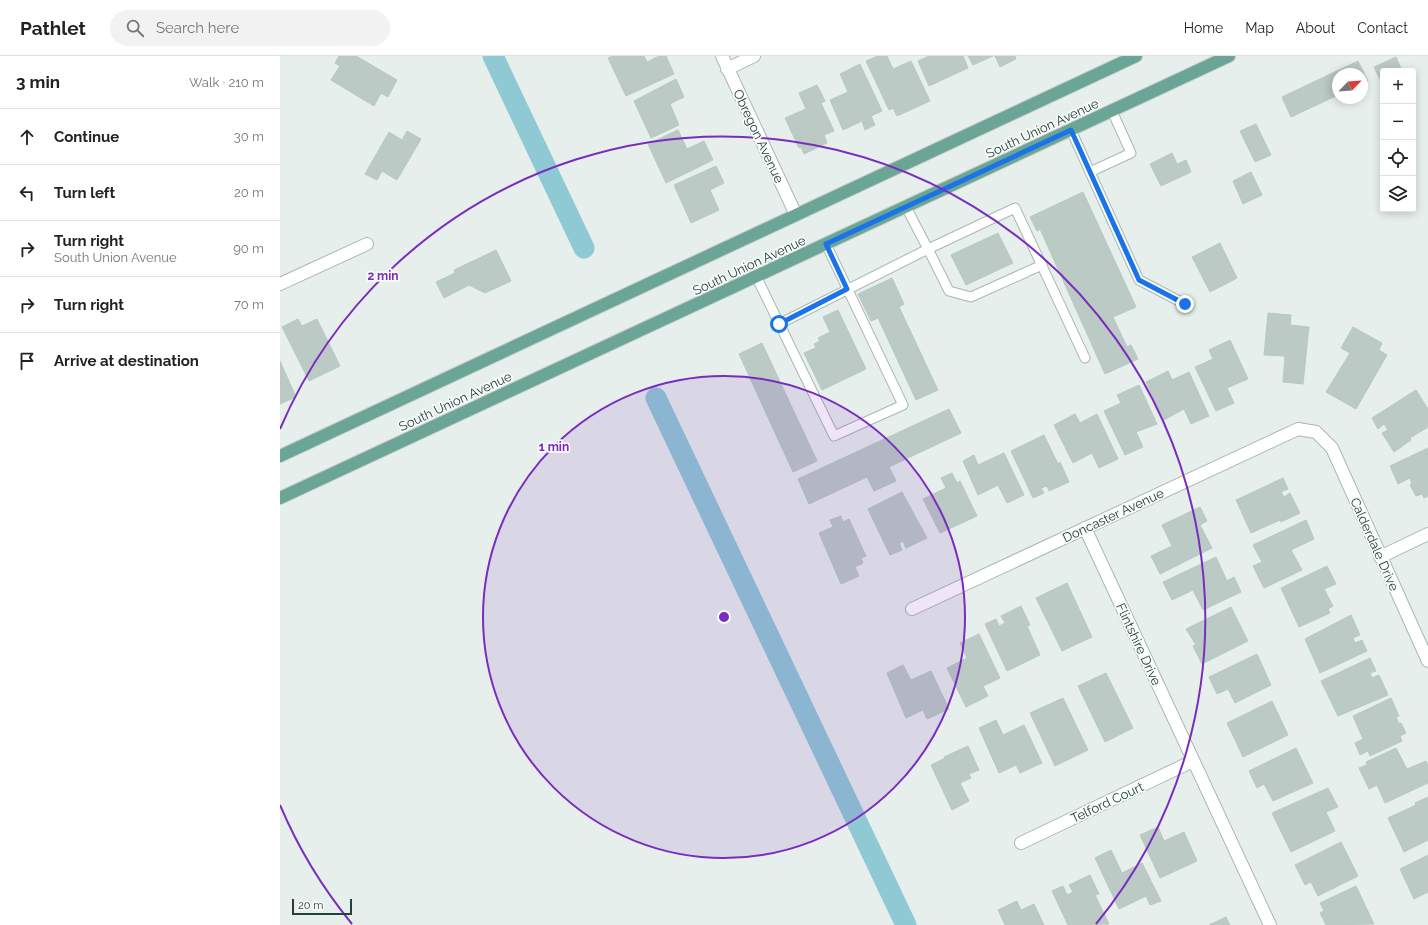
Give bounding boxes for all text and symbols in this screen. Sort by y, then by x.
search box [110,10,390,46]
text: Pathlet [20,17,86,39]
icon: search [124,17,146,39]
text: Search here [156,19,239,37]
text: Home [1184,20,1223,36]
text: Map [1245,20,1274,36]
text: About [1296,20,1335,36]
text: Contact [1357,20,1408,36]
north arrow [1332,68,1368,104]
map controls [1380,68,1416,212]
button: + [1380,68,1416,104]
text: 3 min [16,72,60,92]
text: Walk · 210 m [189,75,264,90]
street label: Obregon Avenue [730,87,787,186]
street label: South Union Avenue [983,96,1101,161]
button: − [1380,104,1416,140]
icon: ahead [16,126,38,148]
text: Continue [54,128,119,146]
text: 30 m [234,129,264,144]
button: locate [1380,140,1416,176]
button: layers [1380,176,1416,212]
icon: left [16,182,38,204]
text: Turn left [54,184,115,202]
text: 20 m [234,185,264,200]
text: Turn right [54,232,124,250]
street label: South Union Avenue [690,233,808,298]
icon: right [16,238,38,260]
text: 90 m [233,241,264,256]
text: South Union Avenue [54,250,177,265]
text: 2 min [367,269,399,283]
icon: right [16,294,38,316]
route end [1176,295,1194,313]
text: Turn right [54,296,124,314]
text: 70 m [234,297,264,312]
route start [770,315,788,333]
icon: arrive [16,350,38,372]
text: Arrive at destination [54,352,199,370]
street label: South Union Avenue [396,369,514,434]
text: 1 min [539,440,569,454]
street label: Doncaster Avenue [1060,485,1166,545]
street label: Calderdale Drive [1347,495,1402,593]
street label: Flintshire Drive [1113,601,1164,688]
centre of rings [717,610,731,624]
street label: Telford Court [1068,779,1147,826]
scale bar [292,897,352,916]
text: 20 m [298,899,323,912]

